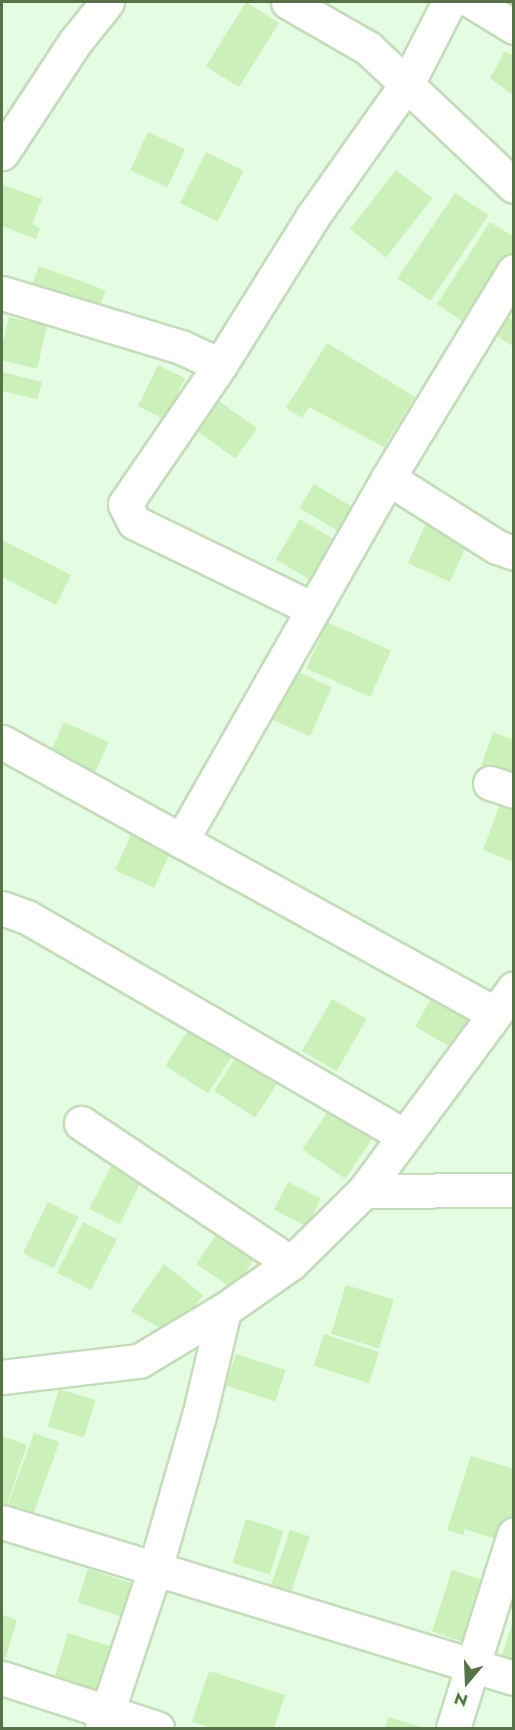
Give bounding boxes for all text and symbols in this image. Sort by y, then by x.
north arrow [437,1652,497,1712]
text: N [451,1687,471,1712]

